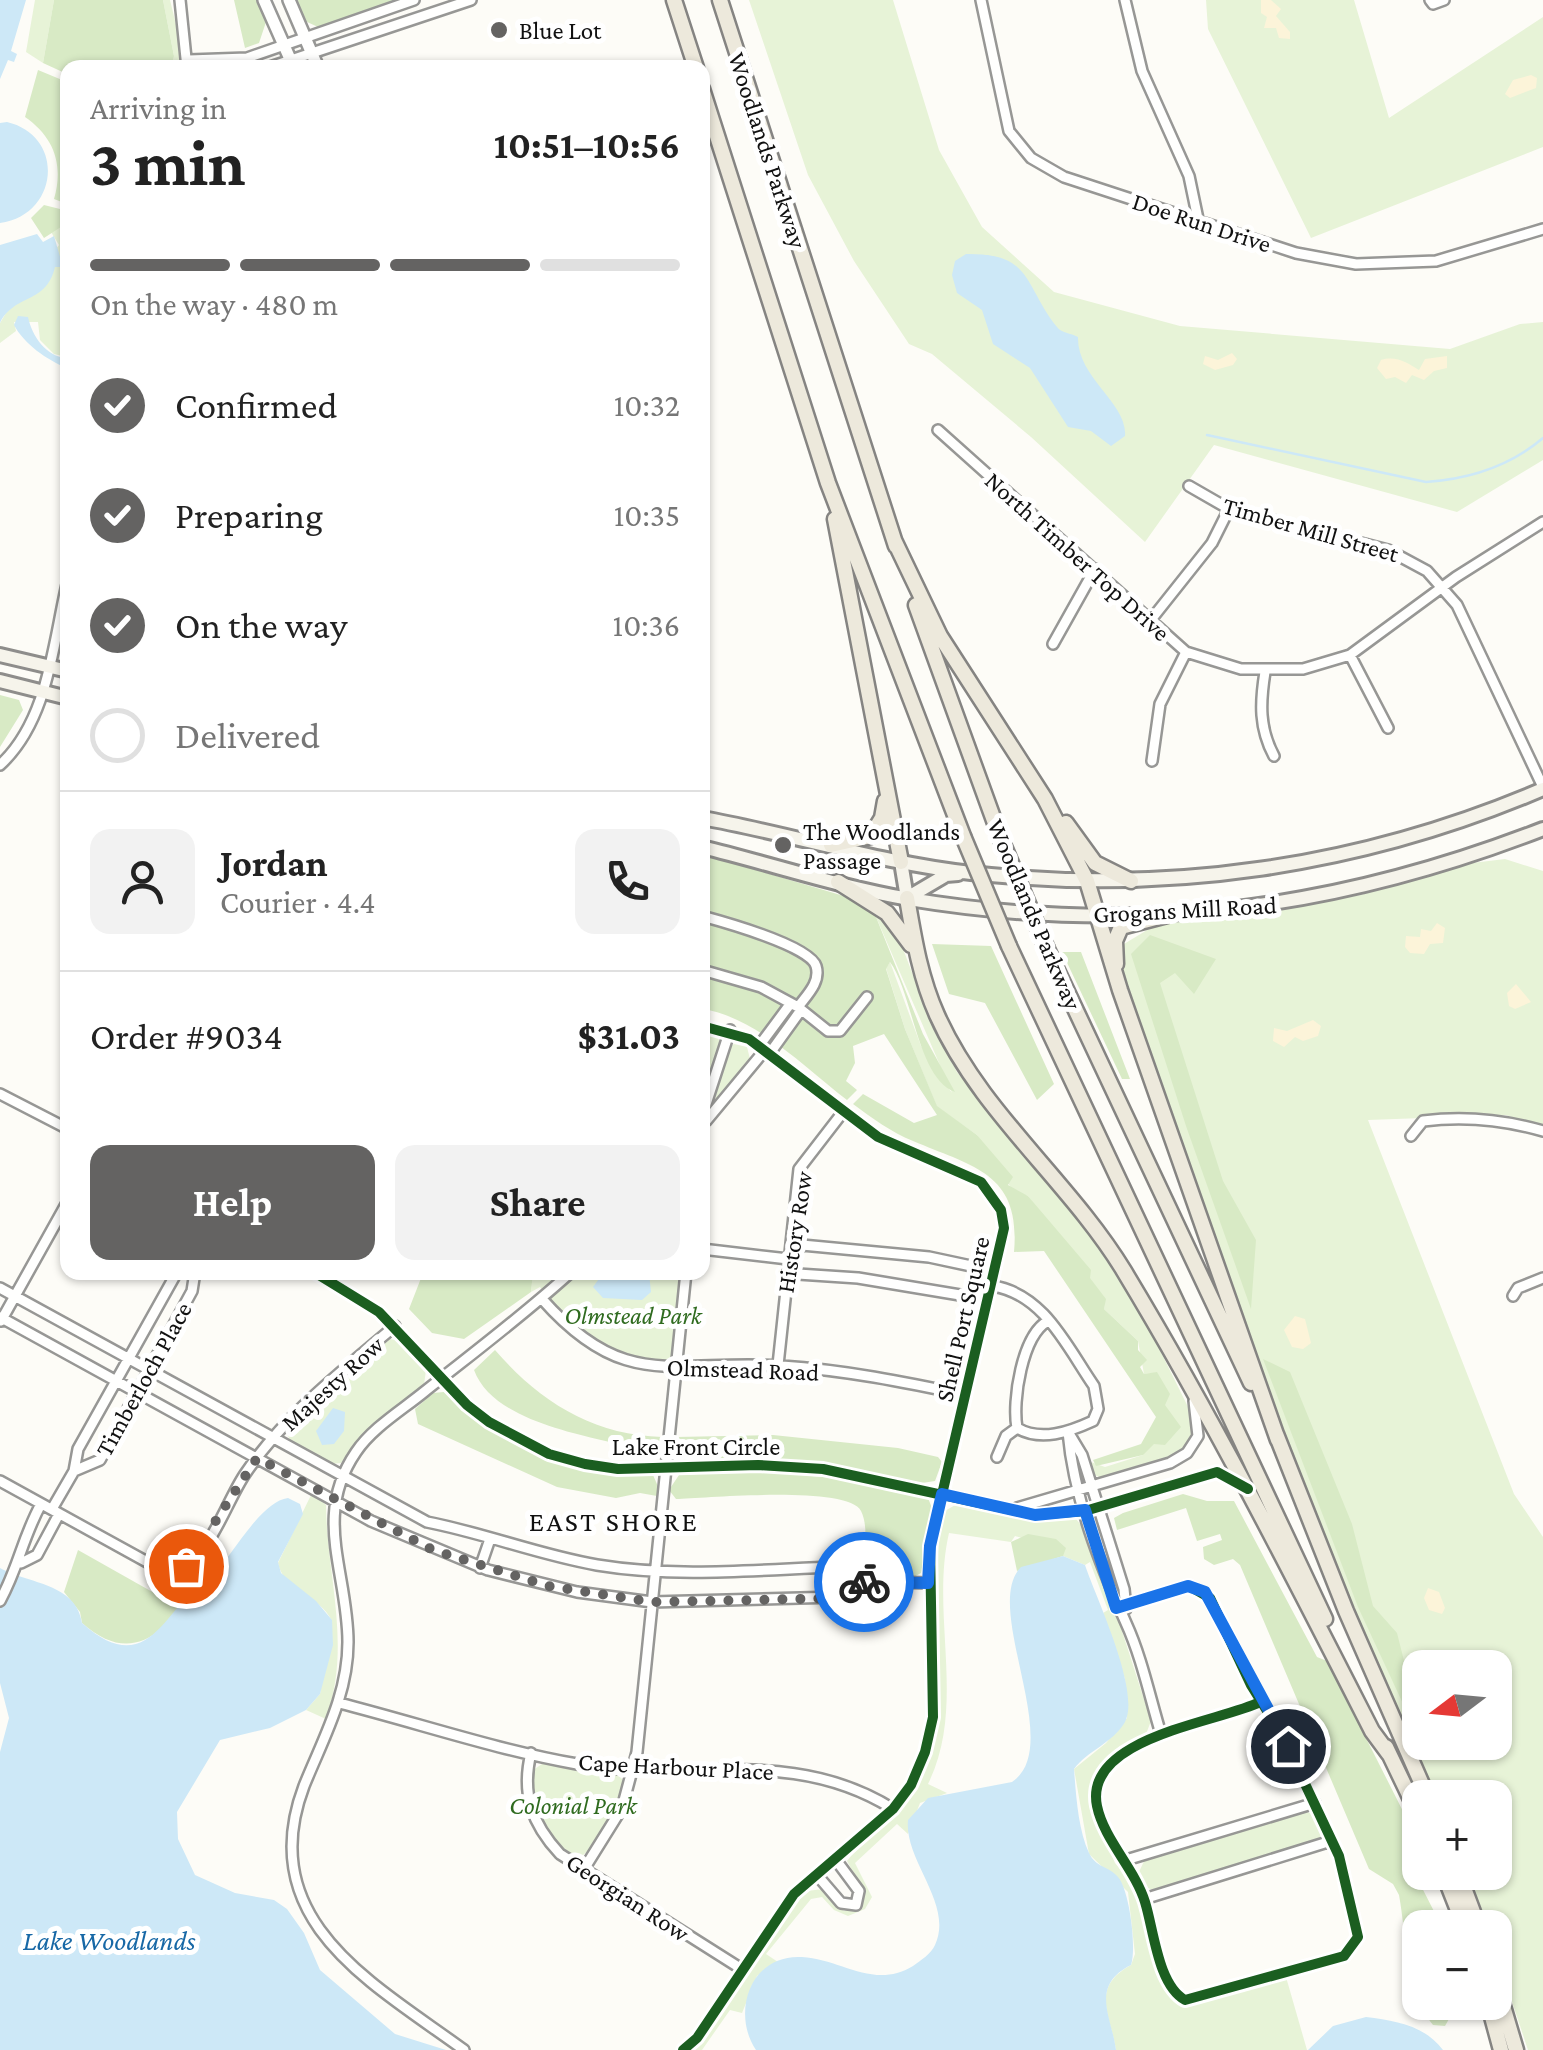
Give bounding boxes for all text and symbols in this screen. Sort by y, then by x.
place label: Blue Lot [519,17,602,44]
marker: Blue Lot [488,19,510,41]
street label: Woodlands Parkway [722,49,812,252]
text: Arriving in [90,90,227,126]
text: 10:51–10:56 [494,124,680,166]
text: 3 min [90,127,245,199]
street label: Doe Run Drive [1129,187,1275,258]
text: On the way · 480 m [90,286,338,322]
icon: check [90,378,145,433]
text: Confirmed [175,384,338,426]
text: 10:32 [614,387,680,423]
street label: North Timber Top Drive [979,466,1175,647]
icon: check [90,488,145,543]
street label: Timber Mill Street [1220,492,1402,568]
text: Preparing [175,494,323,536]
text: 10:35 [614,497,680,533]
icon: check [90,598,145,653]
text: On the way [175,604,347,646]
text: 10:36 [613,607,680,643]
text: Delivered [175,714,320,756]
street label: Woodlands Parkway [981,815,1087,1014]
place label: The Woodlands Passage [803,818,960,875]
button: person [90,829,195,934]
button: phone [575,829,680,934]
marker: The Woodlands Passage [772,834,794,856]
text: Jordan [220,842,328,884]
text: Courier · 4.4 [220,884,376,920]
street label: Grogans Mill Road [1093,891,1278,929]
text: Order #9034 [90,1015,283,1057]
text: $31.03 [577,1015,680,1057]
button: Help [90,1145,375,1260]
button: Share [395,1145,680,1260]
street label: History Row [772,1169,819,1295]
street label: Shell Port Square [930,1234,996,1405]
street label: Timberloch Place [90,1297,197,1461]
park label: Olmstead Park [564,1302,703,1329]
street label: Majesty Row [276,1330,390,1437]
street label: Olmstead Road [666,1353,820,1386]
street label: Lake Front Circle [612,1433,780,1460]
district label: EAST SHORE [529,1506,699,1537]
pin [144,1524,229,1609]
courier [814,1532,914,1632]
icon: bag [159,1539,214,1594]
icon: bike [837,1555,892,1610]
north arrow [1402,1650,1512,1760]
map controls [1402,1650,1512,2020]
pin [1246,1704,1331,1789]
icon: home [1261,1719,1316,1774]
street label: Cape Harbour Place [577,1748,774,1786]
button: + [1402,1780,1512,1890]
park label: Colonial Park [509,1792,638,1819]
street label: Georgian Row [561,1848,694,1948]
button: − [1402,1910,1512,2020]
water label: Lake Woodlands [23,1925,196,1956]

